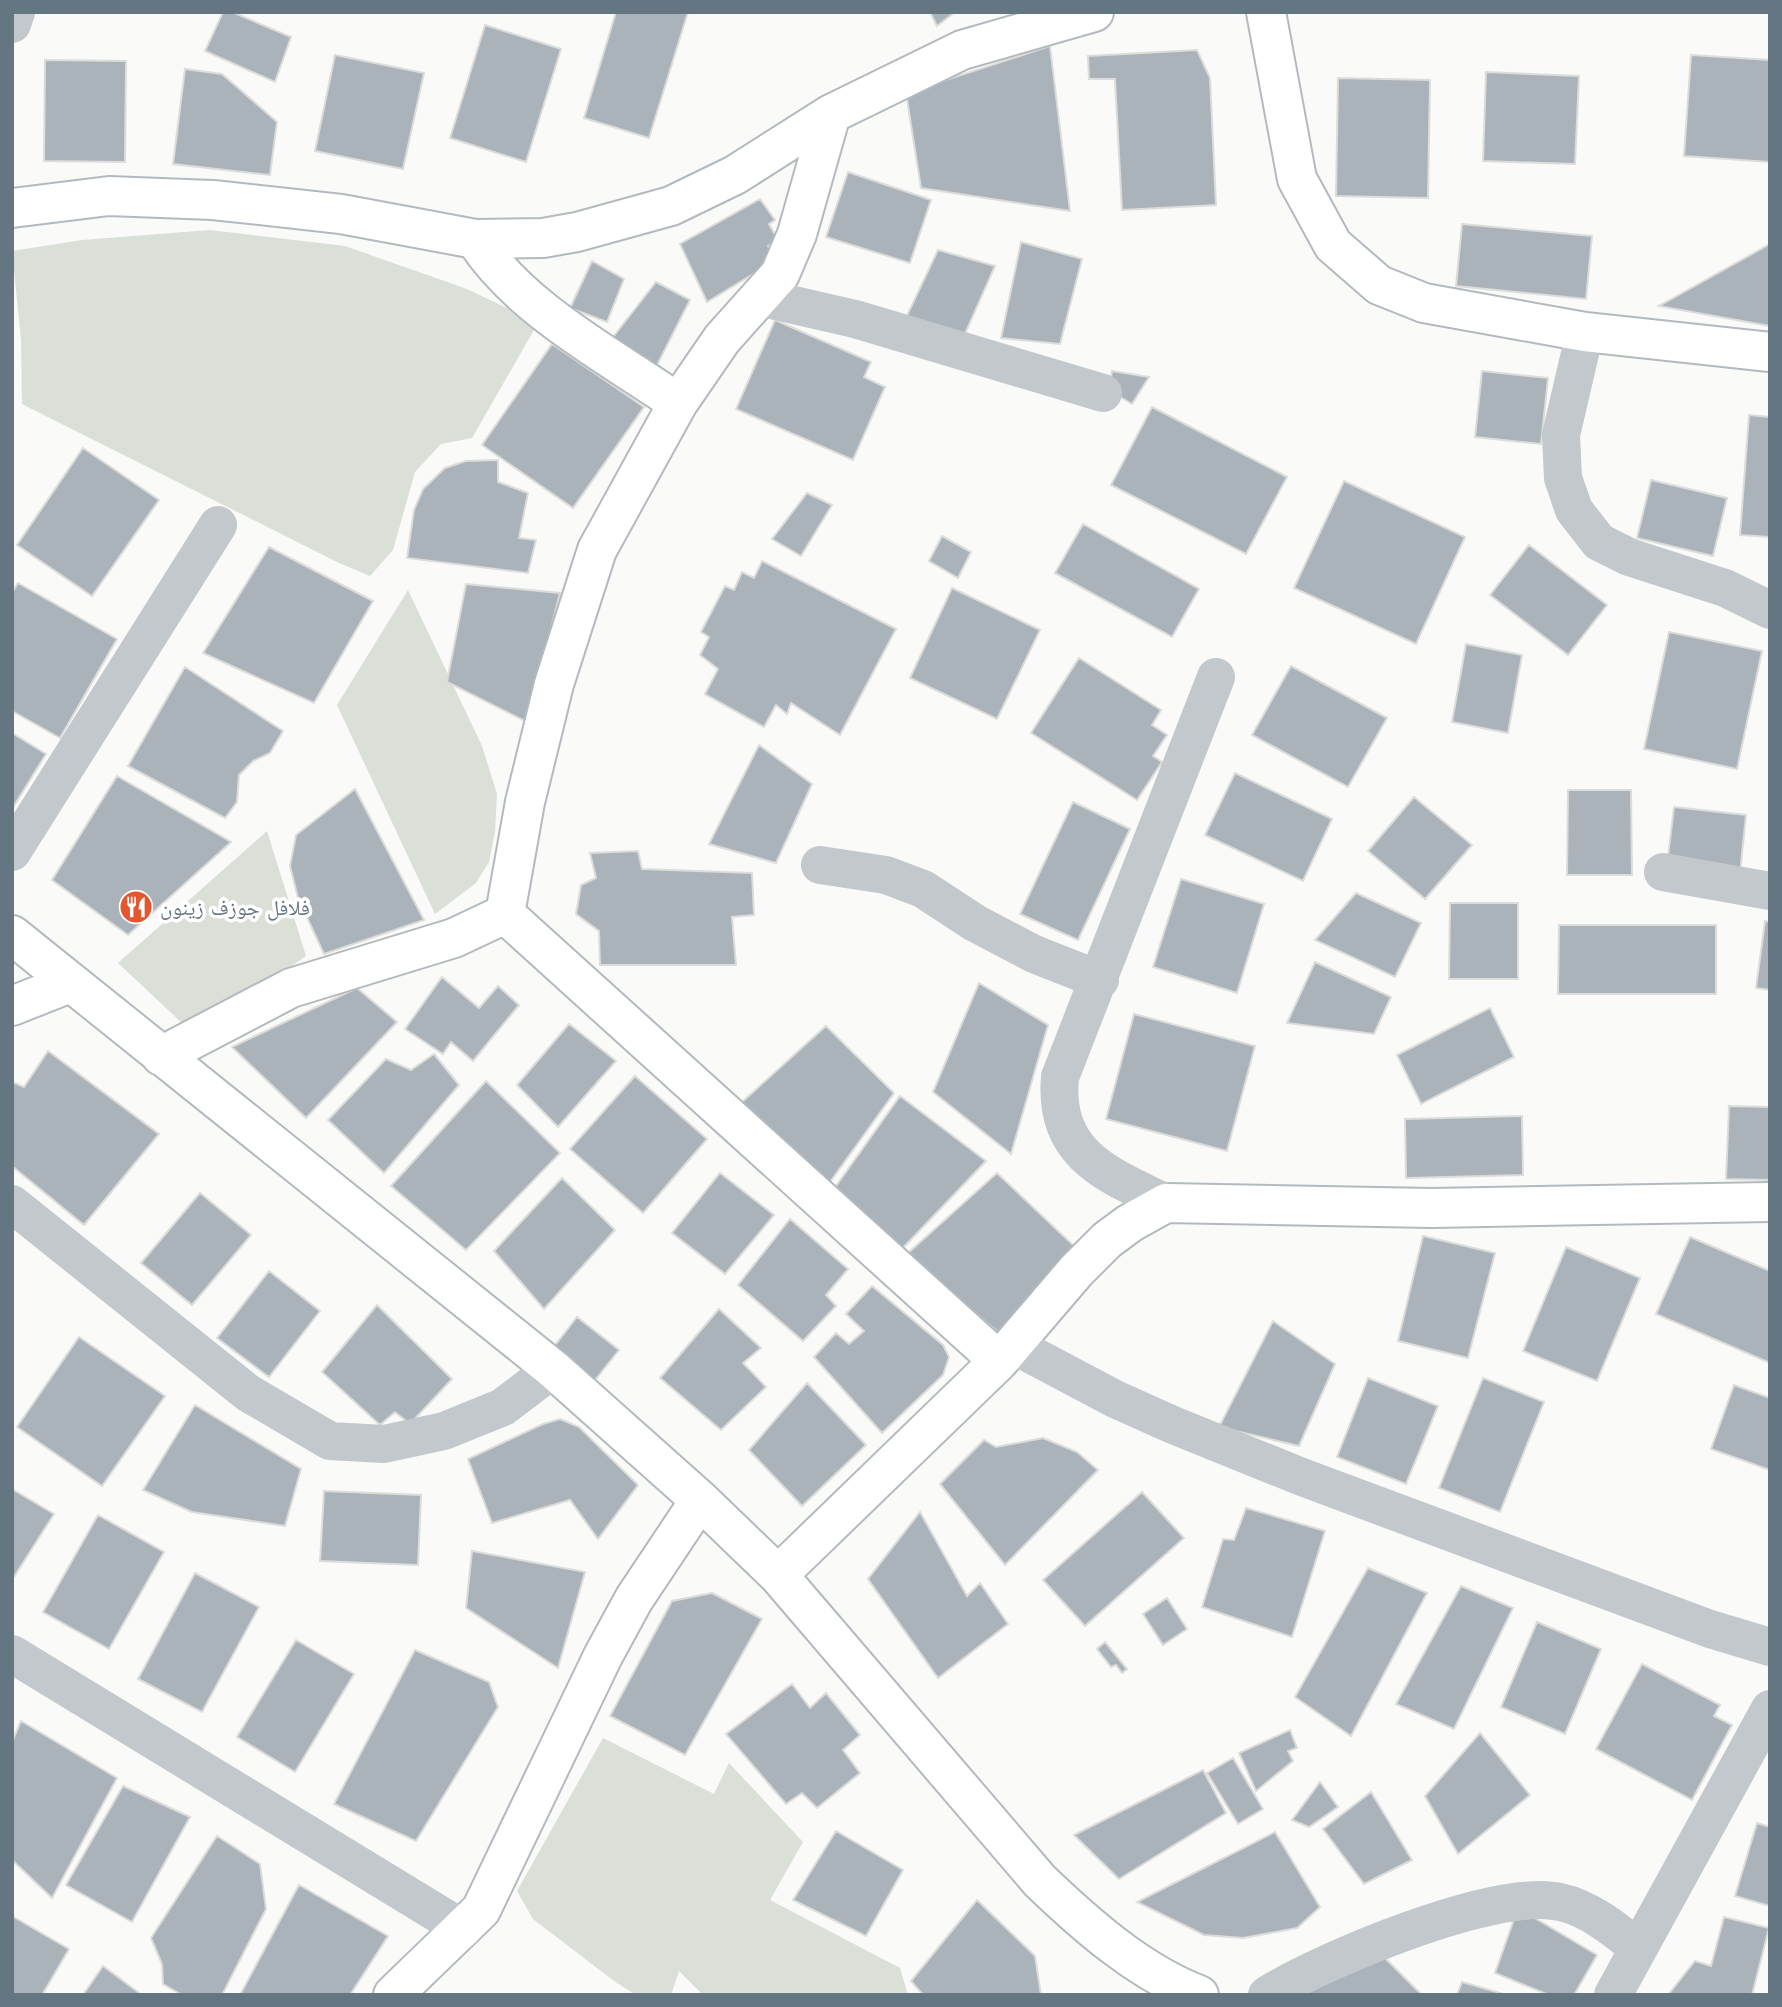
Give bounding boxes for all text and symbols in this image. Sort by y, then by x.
restaurant icon: فلافل جوزف زينون [117,888,155,926]
place label: فلافل جوزف زينون [160,895,310,921]

